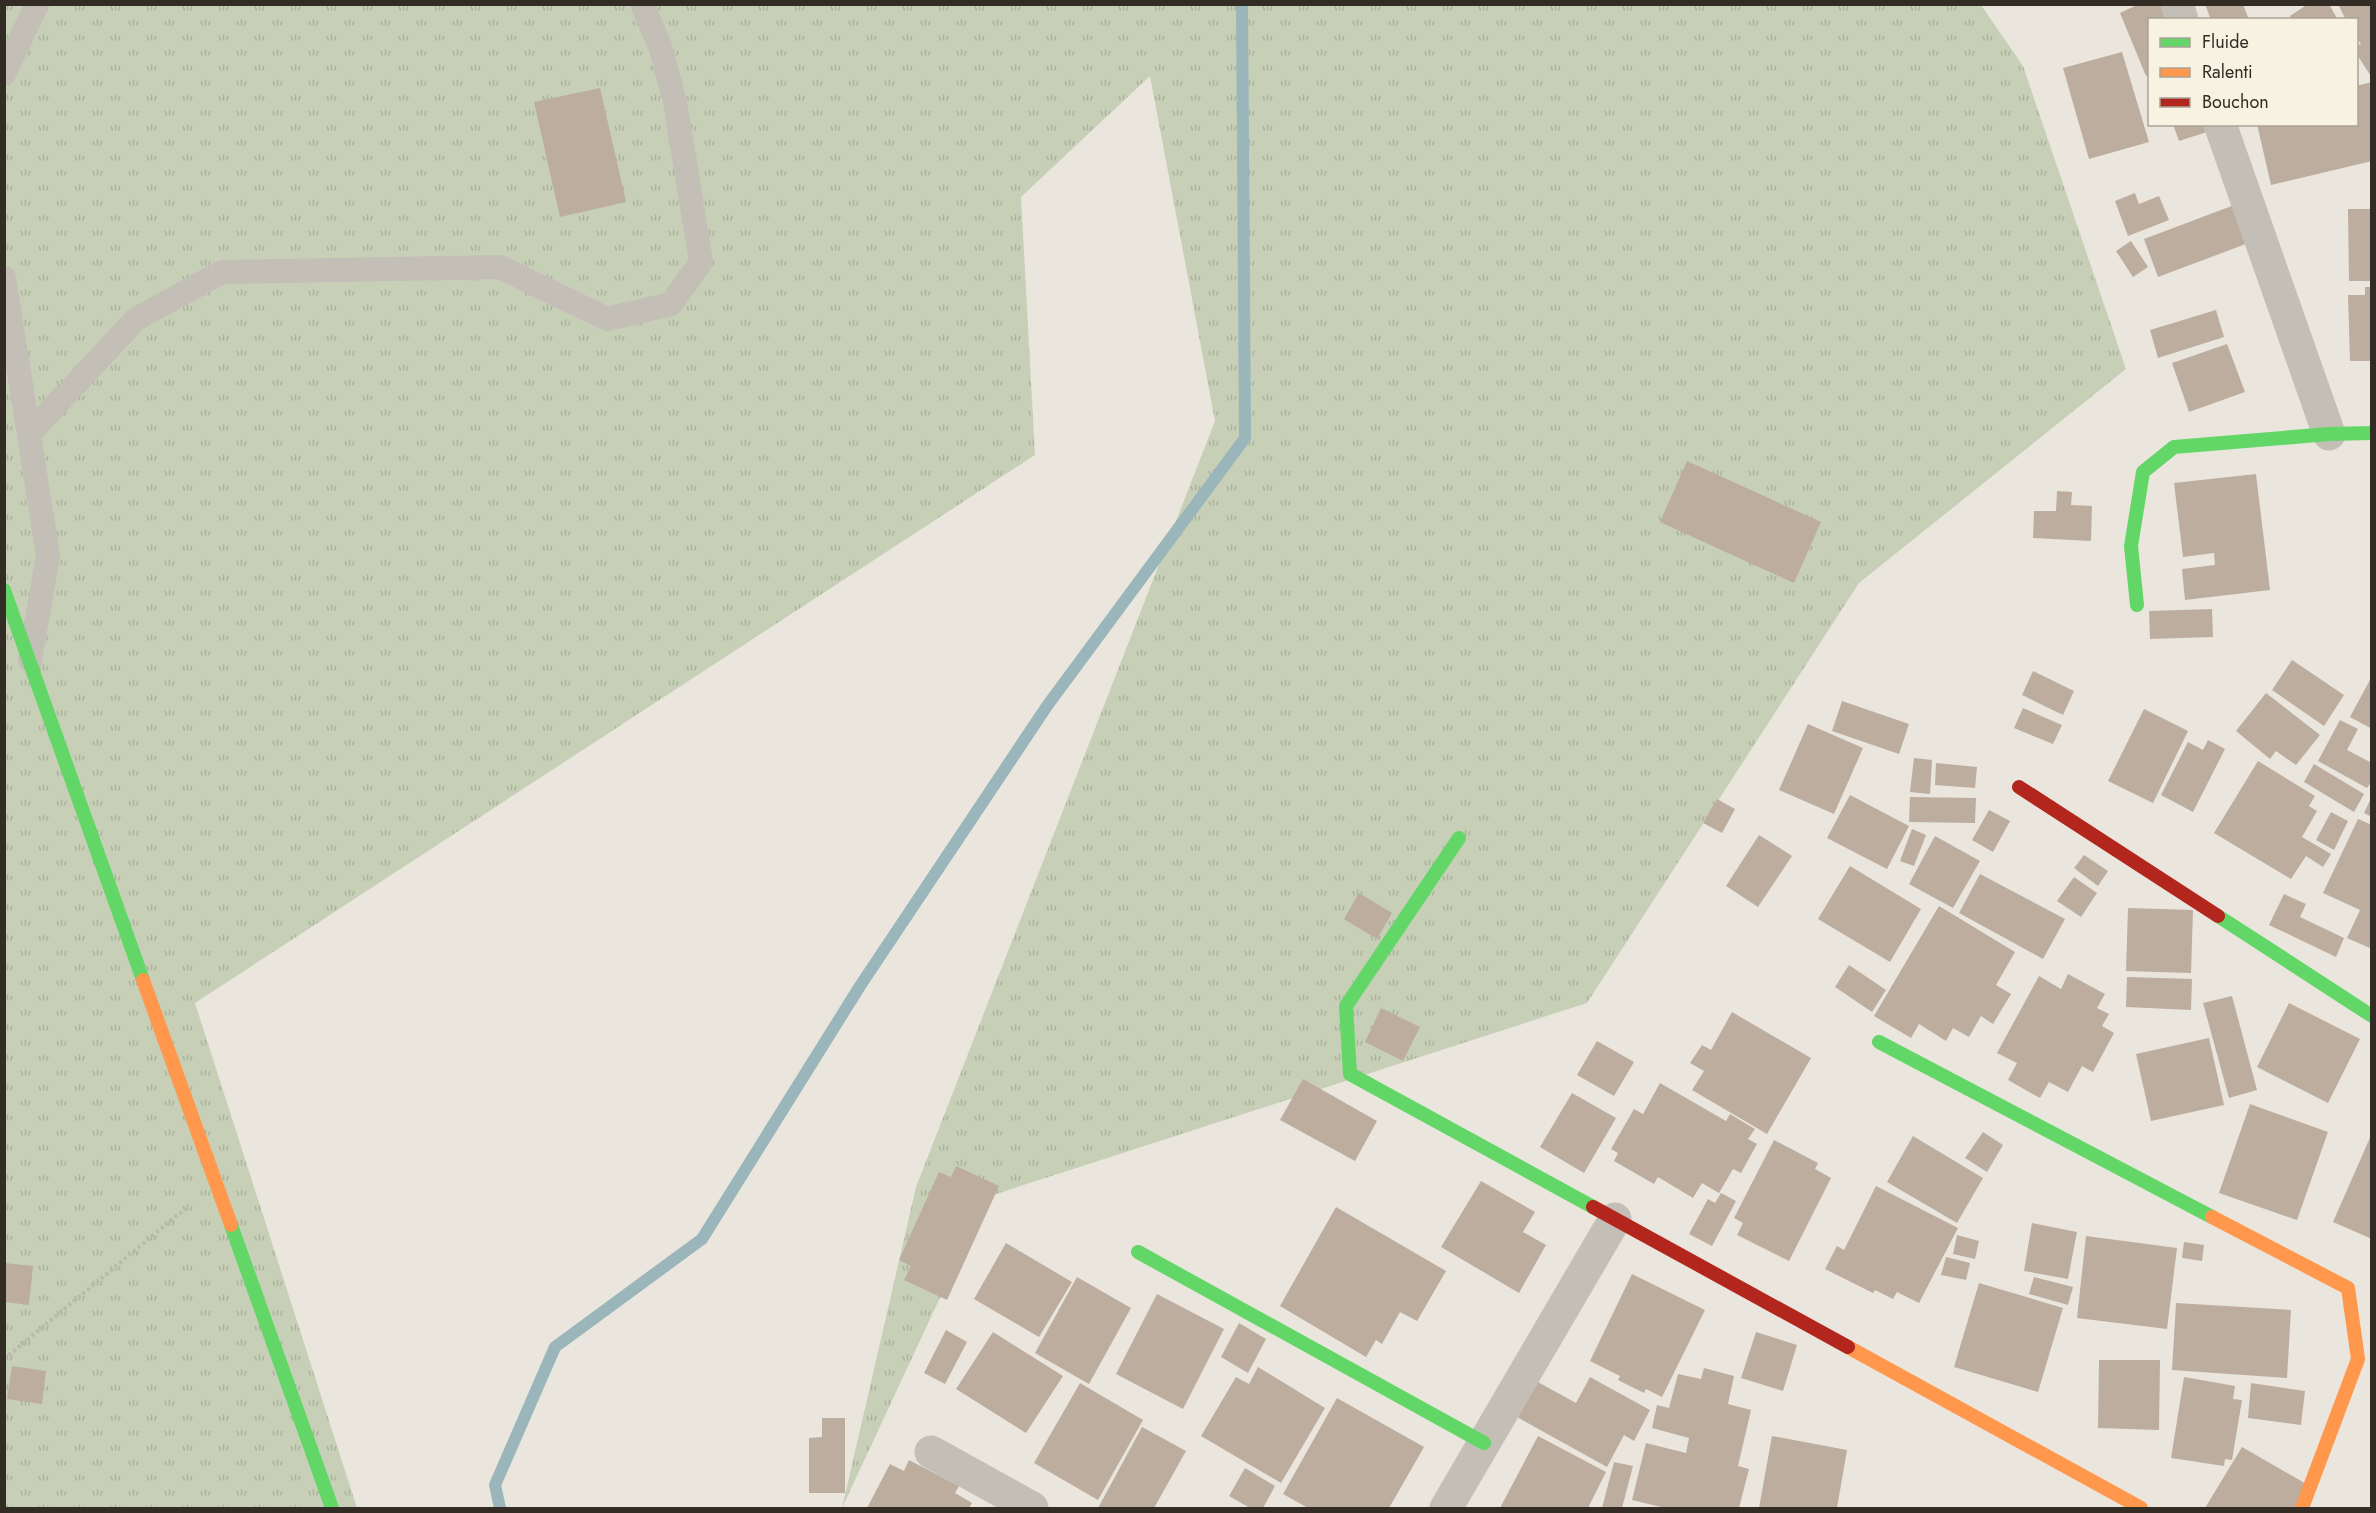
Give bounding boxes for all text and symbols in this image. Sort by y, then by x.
legend [2148,18,2358,126]
text: Fluide [2202,29,2249,55]
text: Ralenti [2202,59,2253,85]
text: Bouchon [2202,89,2269,115]

